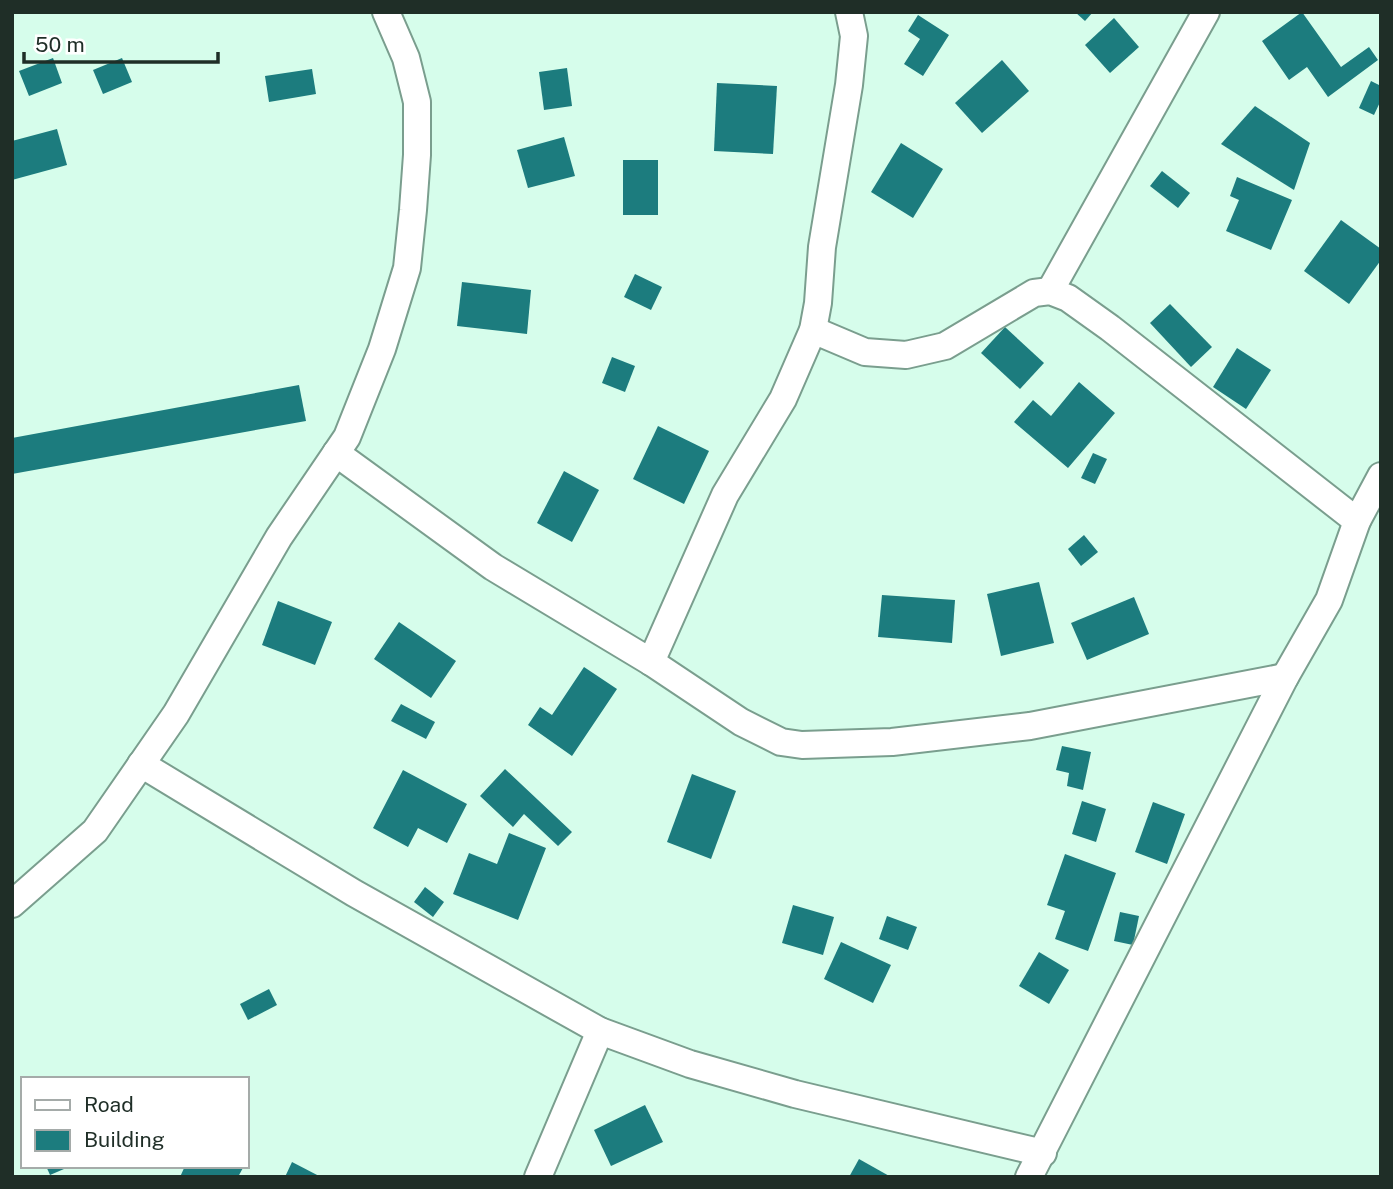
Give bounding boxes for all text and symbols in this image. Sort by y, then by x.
scale bar [24,21,219,65]
text: 50 m [35,32,85,57]
legend [21,1077,248,1168]
text: Road [84,1092,134,1117]
text: Building [84,1127,165,1152]

